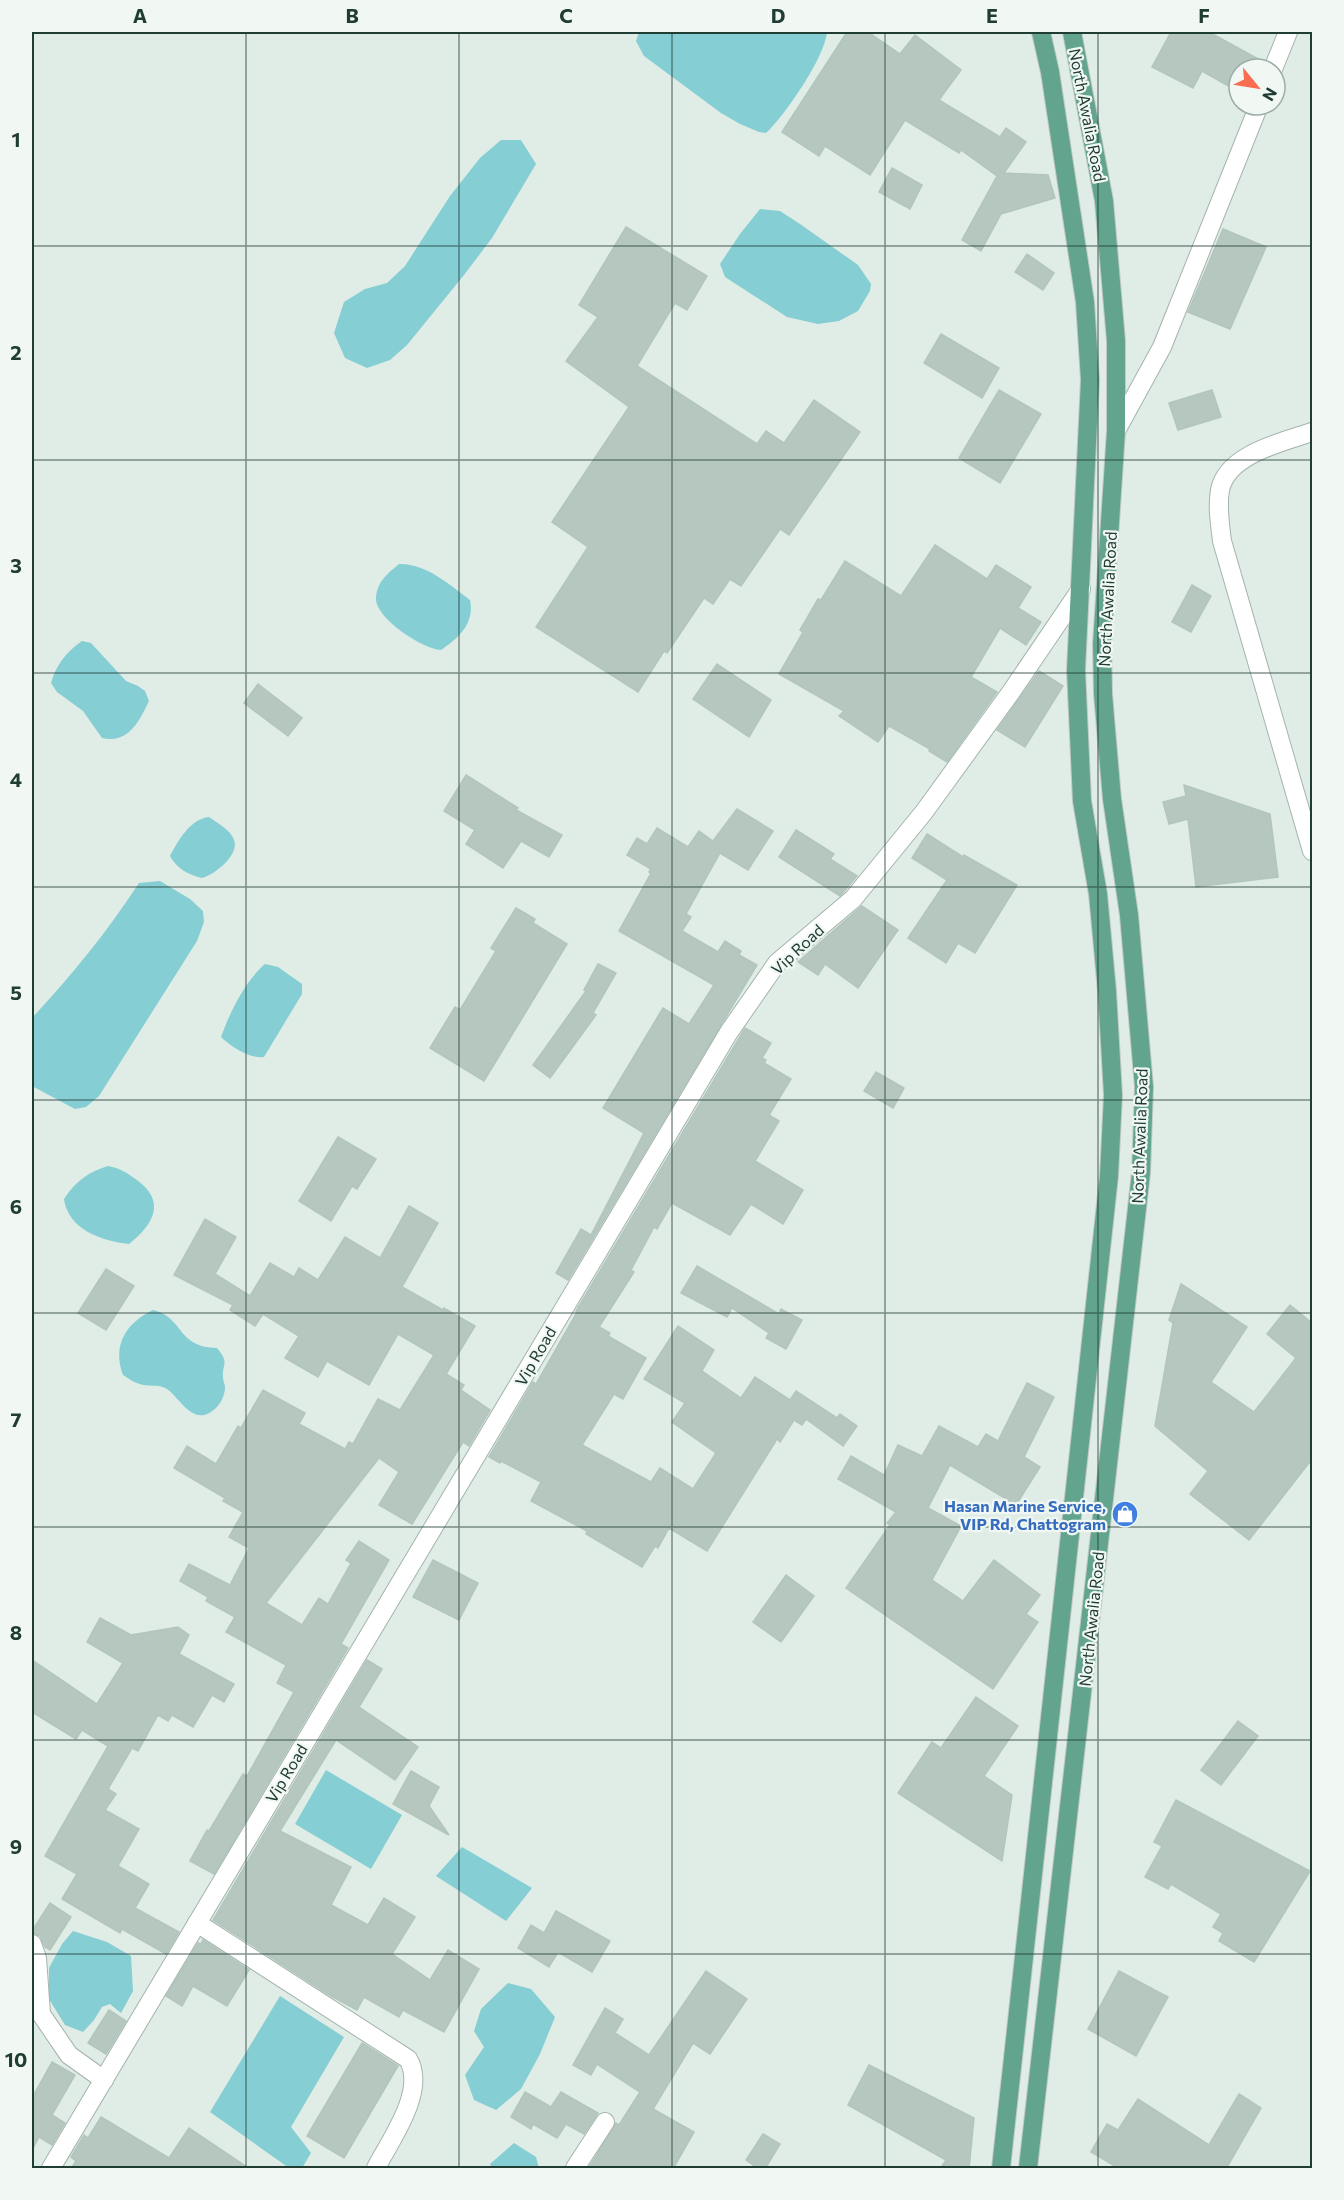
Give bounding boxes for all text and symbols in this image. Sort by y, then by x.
text: A [133,3,147,27]
text: B [345,3,359,27]
text: C [559,3,573,27]
text: D [771,3,785,27]
text: E [986,3,998,27]
text: F [1198,3,1210,27]
street label: North Awalia Road [1066,47,1110,183]
north arrow [1227,57,1287,117]
text: N [1259,85,1282,105]
text: 1 [11,127,21,151]
text: 2 [10,340,22,364]
street label: North Awalia Road [1094,531,1120,667]
text: 3 [10,553,22,577]
text: 4 [10,767,22,791]
street label: Vip Road [767,920,827,978]
text: 5 [10,980,22,1004]
street label: North Awalia Road [1127,1068,1151,1204]
text: 6 [10,1194,22,1218]
street label: Vip Road [511,1323,559,1389]
text: 7 [11,1407,22,1431]
place label: Hasan Marine Service, VIP Rd, Chattogram [944,1496,1106,1533]
shop icon: Hasan Marine Service, VIP Rd, Chattogram [1110,1499,1140,1529]
street label: North Awalia Road [1074,1551,1108,1687]
text: 8 [10,1620,22,1644]
street label: Vip Road [261,1740,311,1806]
text: 9 [10,1834,22,1858]
text: 10 [5,2047,27,2071]

